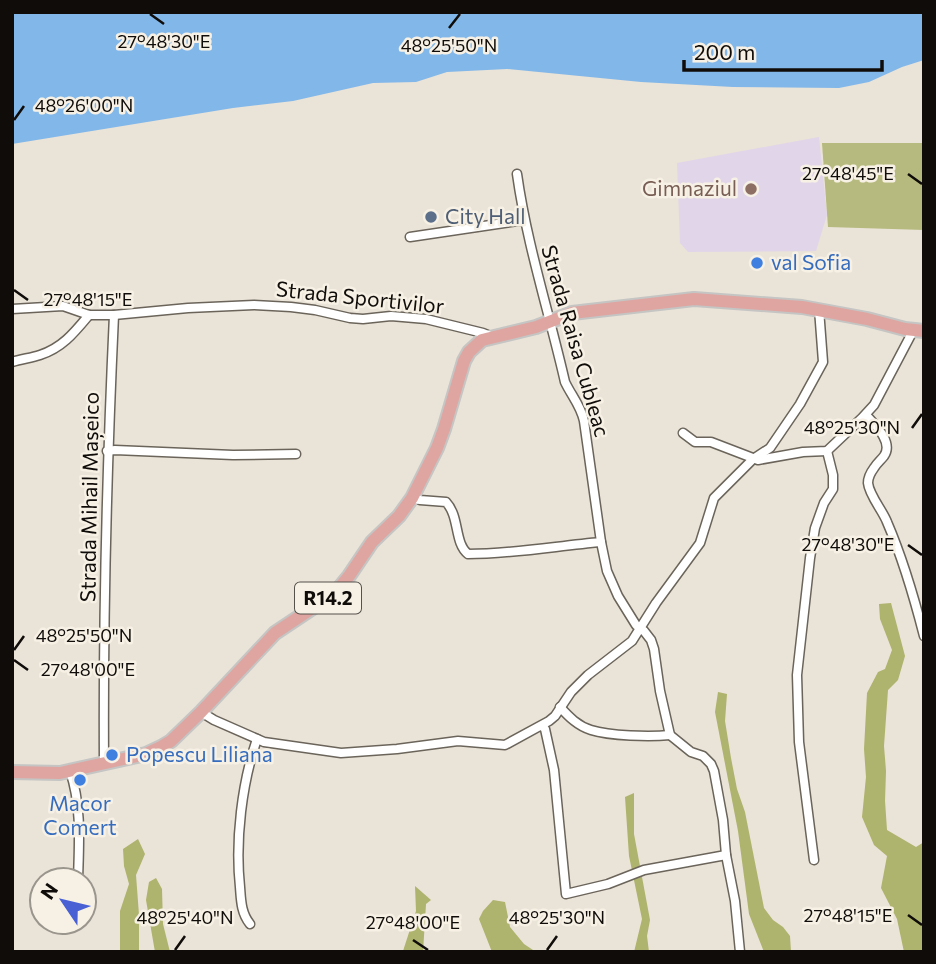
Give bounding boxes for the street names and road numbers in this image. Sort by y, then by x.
street label: Strada Raisa Cubleac [537,242,616,439]
street label: Strada Sportivilor [275,275,446,318]
street label: Strada Mihail Mașeico [74,392,105,602]
road number: R14.2 [295,582,361,614]

